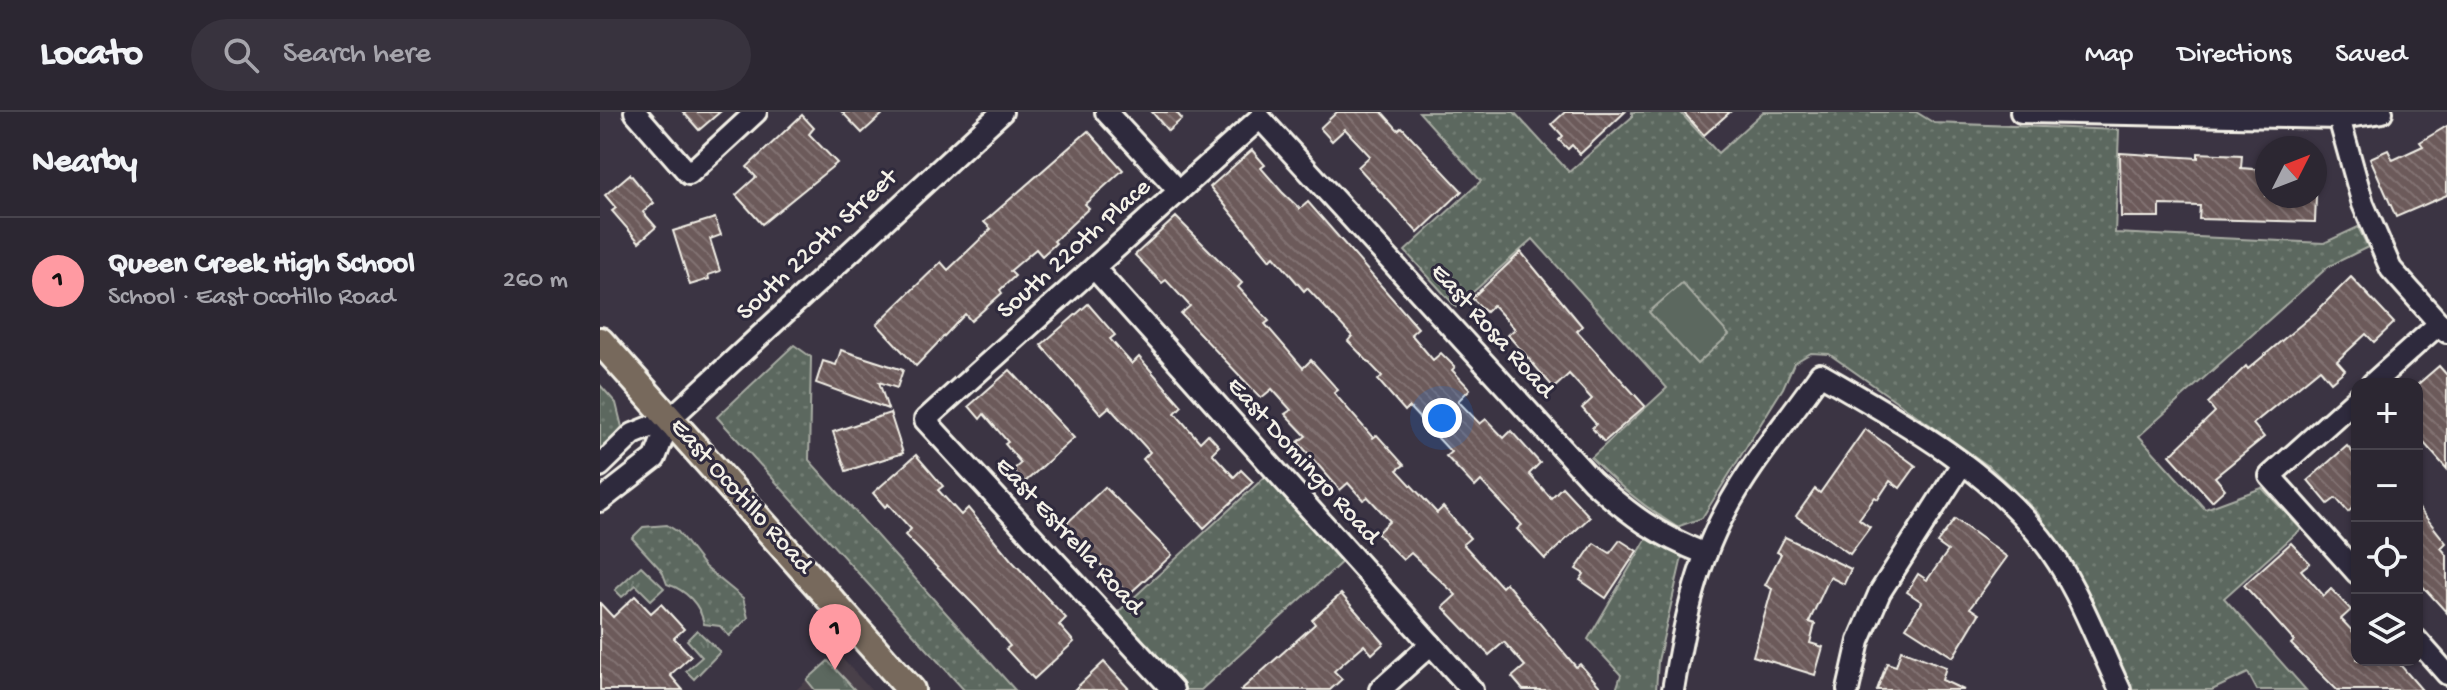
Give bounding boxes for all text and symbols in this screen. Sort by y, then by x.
search box [191,19,751,91]
text: Locato [40,33,143,77]
icon: search [219,33,263,77]
text: Search here [283,38,431,73]
text: Map [2085,39,2133,72]
text: Directions [2177,39,2291,72]
text: Saved [2335,39,2407,72]
north arrow [2255,136,2327,208]
text: Nearby [32,144,137,184]
street label: South 220th Street [731,162,907,329]
street label: South 220th Place [992,172,1159,327]
text: Queen Creek High School [108,248,415,283]
street label: East Rosa Road [1422,258,1561,407]
text: 1 [53,266,63,297]
text: 260 m [503,266,568,297]
text: School · East Ocotillo Road [108,283,395,314]
street label: East Domingo Road [1219,372,1387,554]
map controls [2351,378,2423,666]
button: + [2351,378,2423,450]
your location [1422,398,1462,438]
street label: East Ocotillo Road [662,413,819,583]
button: − [2351,450,2423,522]
street label: East Estrella Road [987,452,1150,624]
button: locate [2351,522,2423,594]
button: layers [2351,594,2423,666]
pin: 1 [809,604,861,670]

